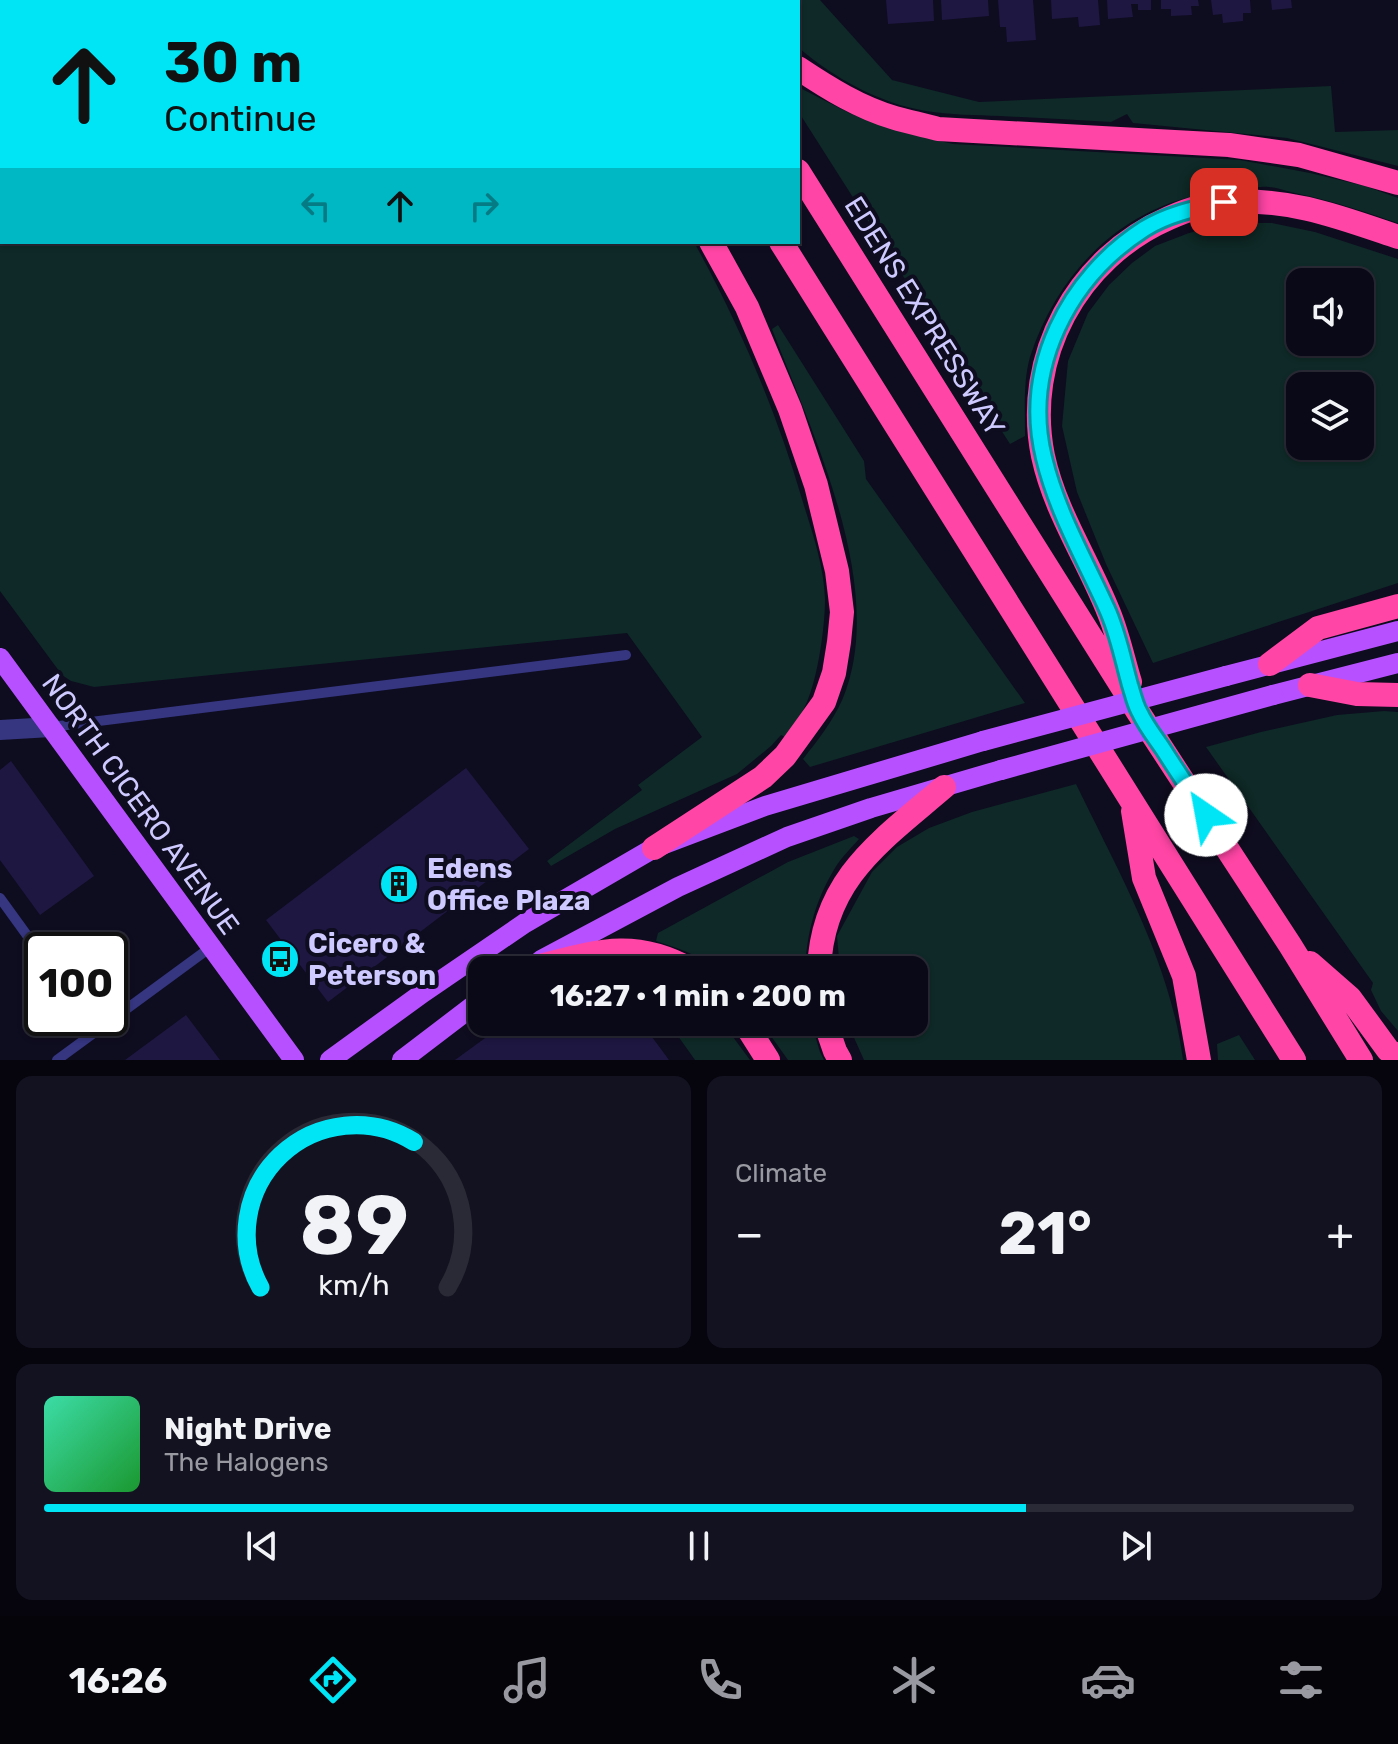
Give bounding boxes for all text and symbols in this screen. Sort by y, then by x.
text: 30 m [164,30,302,96]
icon: ahead [32,32,136,136]
text: Continue [164,97,317,140]
pin [1190,168,1258,236]
icon: arrive [1202,180,1246,224]
icon: left [294,184,338,228]
icon: ahead [378,184,422,228]
icon: right [462,184,506,228]
street label: EDENS EXPRESSWAY [837,190,1012,442]
map controls [1286,268,1374,460]
button: sound [1286,268,1374,356]
button: layers [1286,372,1374,460]
street label: NORTH CICERO AVENUE [35,668,246,941]
position arrow [1164,773,1248,857]
place label: Edens Office Plaza [427,852,591,917]
building icon: Edens Office Plaza [378,863,420,905]
place label: Cicero & Peterson [308,927,436,992]
speed limit sign: 100 [24,932,128,1036]
bus stop icon: Cicero & Peterson [259,938,301,980]
text: 16:27 · 1 min · 200 m [550,978,846,1014]
text: Climate [735,1158,827,1189]
text: 89 [299,1176,408,1275]
text: 21° [998,1198,1092,1269]
text: − [735,1208,764,1260]
text: + [1327,1208,1354,1260]
text: km/h [318,1268,389,1302]
text: Night Drive [164,1411,332,1447]
text: The Halogens [164,1447,329,1478]
icon: previous [240,1524,284,1568]
icon: pause [677,1524,721,1568]
icon: next [1114,1524,1158,1568]
icon: directions [305,1652,361,1708]
icon: music [499,1652,555,1708]
icon: phone [692,1652,748,1708]
icon: climate [886,1652,942,1708]
icon: car [1080,1652,1136,1708]
icon: filters [1273,1652,1329,1708]
text: 16:26 [69,1659,167,1702]

